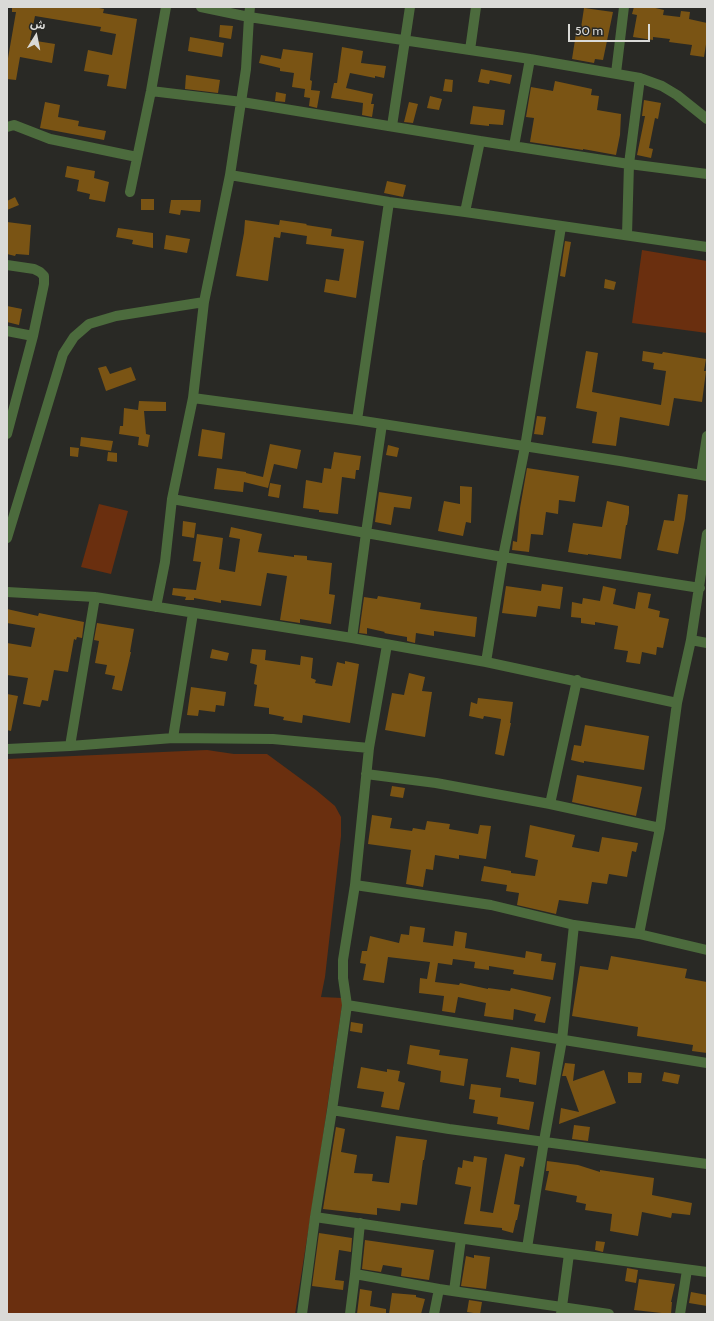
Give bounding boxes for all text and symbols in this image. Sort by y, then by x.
north arrow [16,16,56,56]
text: ش [29,16,47,32]
scale bar [570,16,652,42]
text: 50 m [575,23,603,38]

